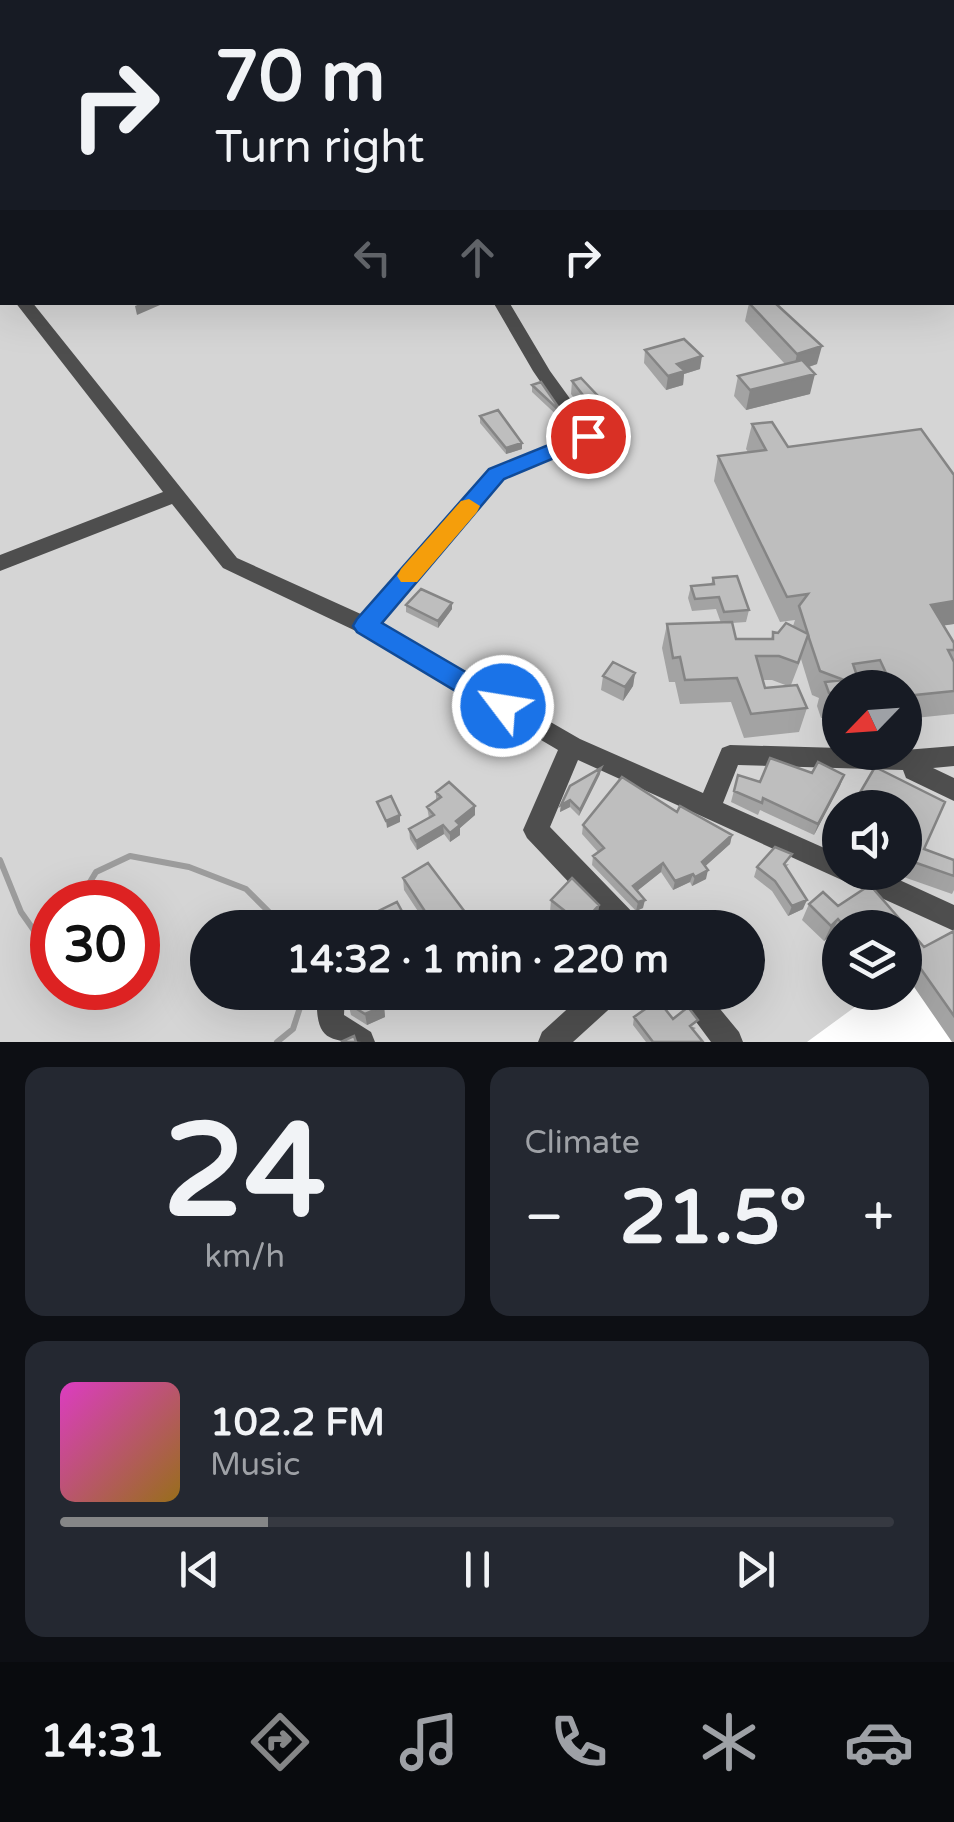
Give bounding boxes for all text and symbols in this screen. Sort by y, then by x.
text: 70 m [215,36,385,120]
icon: right [50,40,180,170]
text: Turn right [215,121,424,175]
icon: left [345,230,400,285]
icon: ahead [450,230,505,285]
icon: right [555,230,610,285]
pin [546,394,631,479]
icon: arrive [561,409,616,464]
position arrow [451,654,555,758]
north arrow [822,670,922,770]
map controls [822,670,922,1010]
button: sound [822,790,922,890]
speed limit sign: 30 [30,880,160,1010]
button: layers [822,910,922,1010]
text: 14:32 · 1 min · 220 m [286,937,669,983]
text: 24 [163,1095,326,1251]
text: Climate [525,1124,640,1162]
text: 21.5° [620,1173,807,1263]
text: − [525,1185,564,1251]
text: + [863,1185,894,1251]
text: km/h [205,1238,285,1276]
text: 102.2 FM [210,1400,385,1446]
text: Music [210,1446,300,1484]
icon: previous [172,1542,227,1597]
icon: pause [450,1542,505,1597]
icon: next [728,1542,783,1597]
icon: directions [245,1707,315,1777]
icon: music [394,1707,464,1777]
icon: phone [544,1707,614,1777]
icon: climate [694,1707,764,1777]
icon: car [844,1707,914,1777]
text: 14:31 [40,1715,165,1769]

